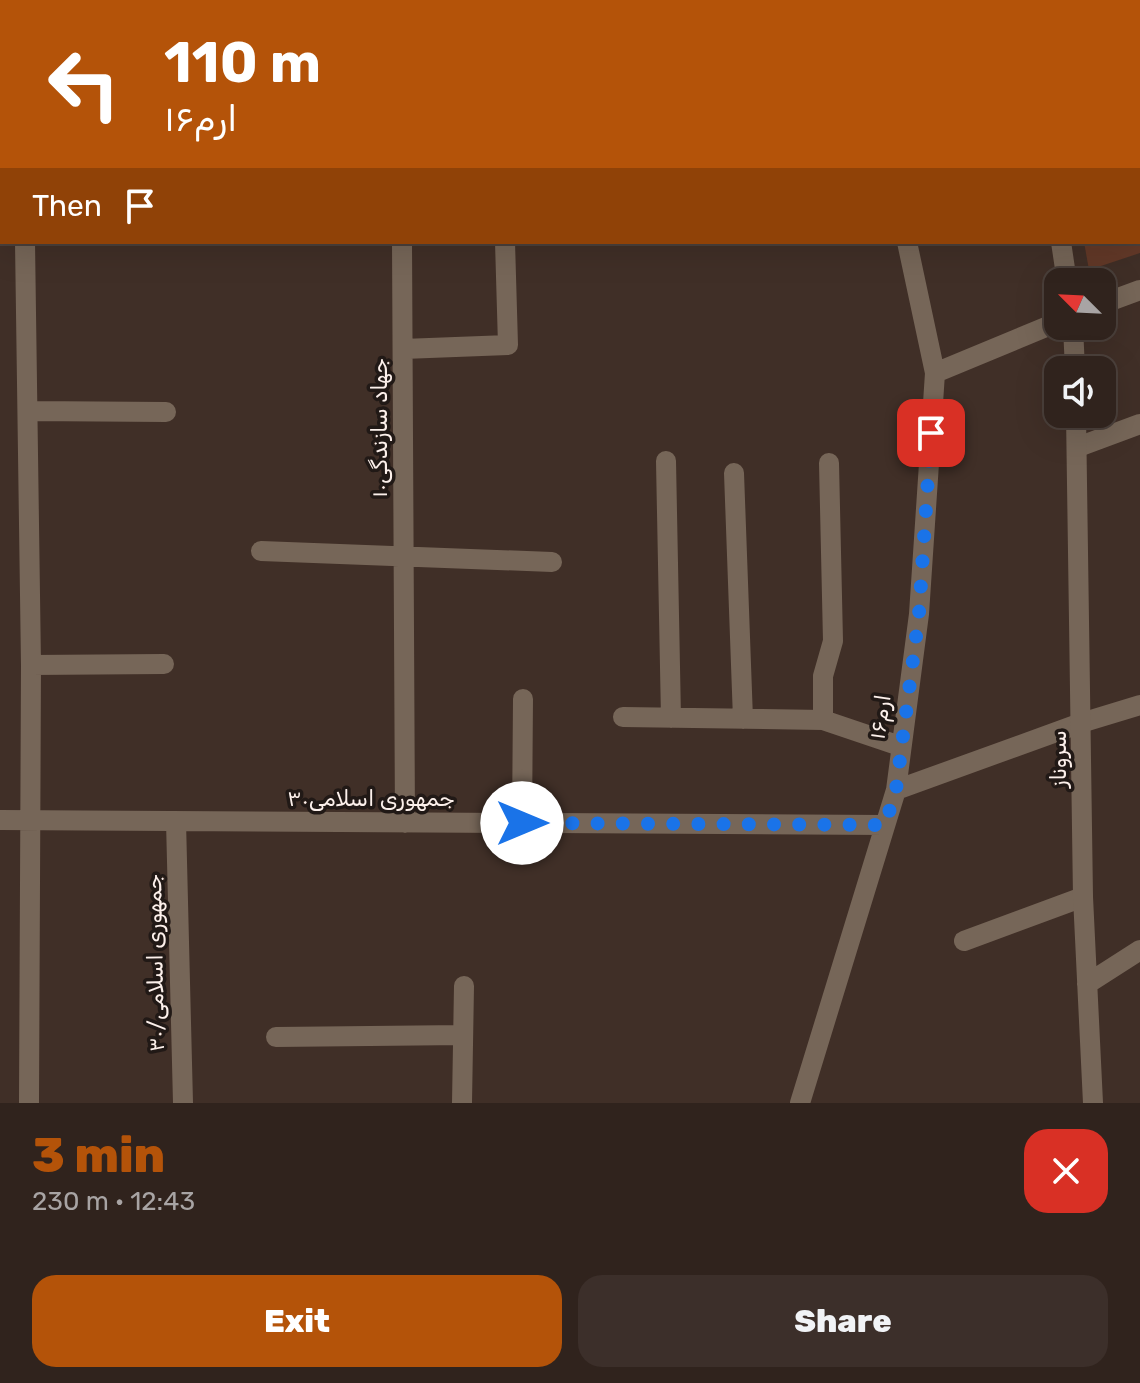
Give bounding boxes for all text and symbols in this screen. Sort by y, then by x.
text: 110 m [164,30,321,96]
icon: left [32,32,136,136]
text: ارم۱۶ [164,97,237,140]
icon: arrive [118,184,162,228]
text: Then [32,188,102,224]
north arrow [1044,268,1116,340]
map controls [1044,268,1116,428]
button: sound [1044,356,1116,428]
street label: جهاد سازندگی۱۰ [366,358,393,498]
pin [897,399,965,467]
icon: arrive [909,411,953,455]
street label: ارم۱۶ [864,693,897,741]
street label: سروناز [1045,730,1072,790]
position arrow [480,781,564,865]
street label: جمهوری اسلامی۳۰ [287,785,455,812]
street label: ۳۰/جمهوری اسلامی [140,874,170,1052]
text: 3 min [32,1127,165,1184]
button: close [1024,1129,1108,1213]
text: 230 m · 12:43 [32,1186,195,1217]
button: Exit [32,1275,562,1367]
button: Share [578,1275,1108,1367]

